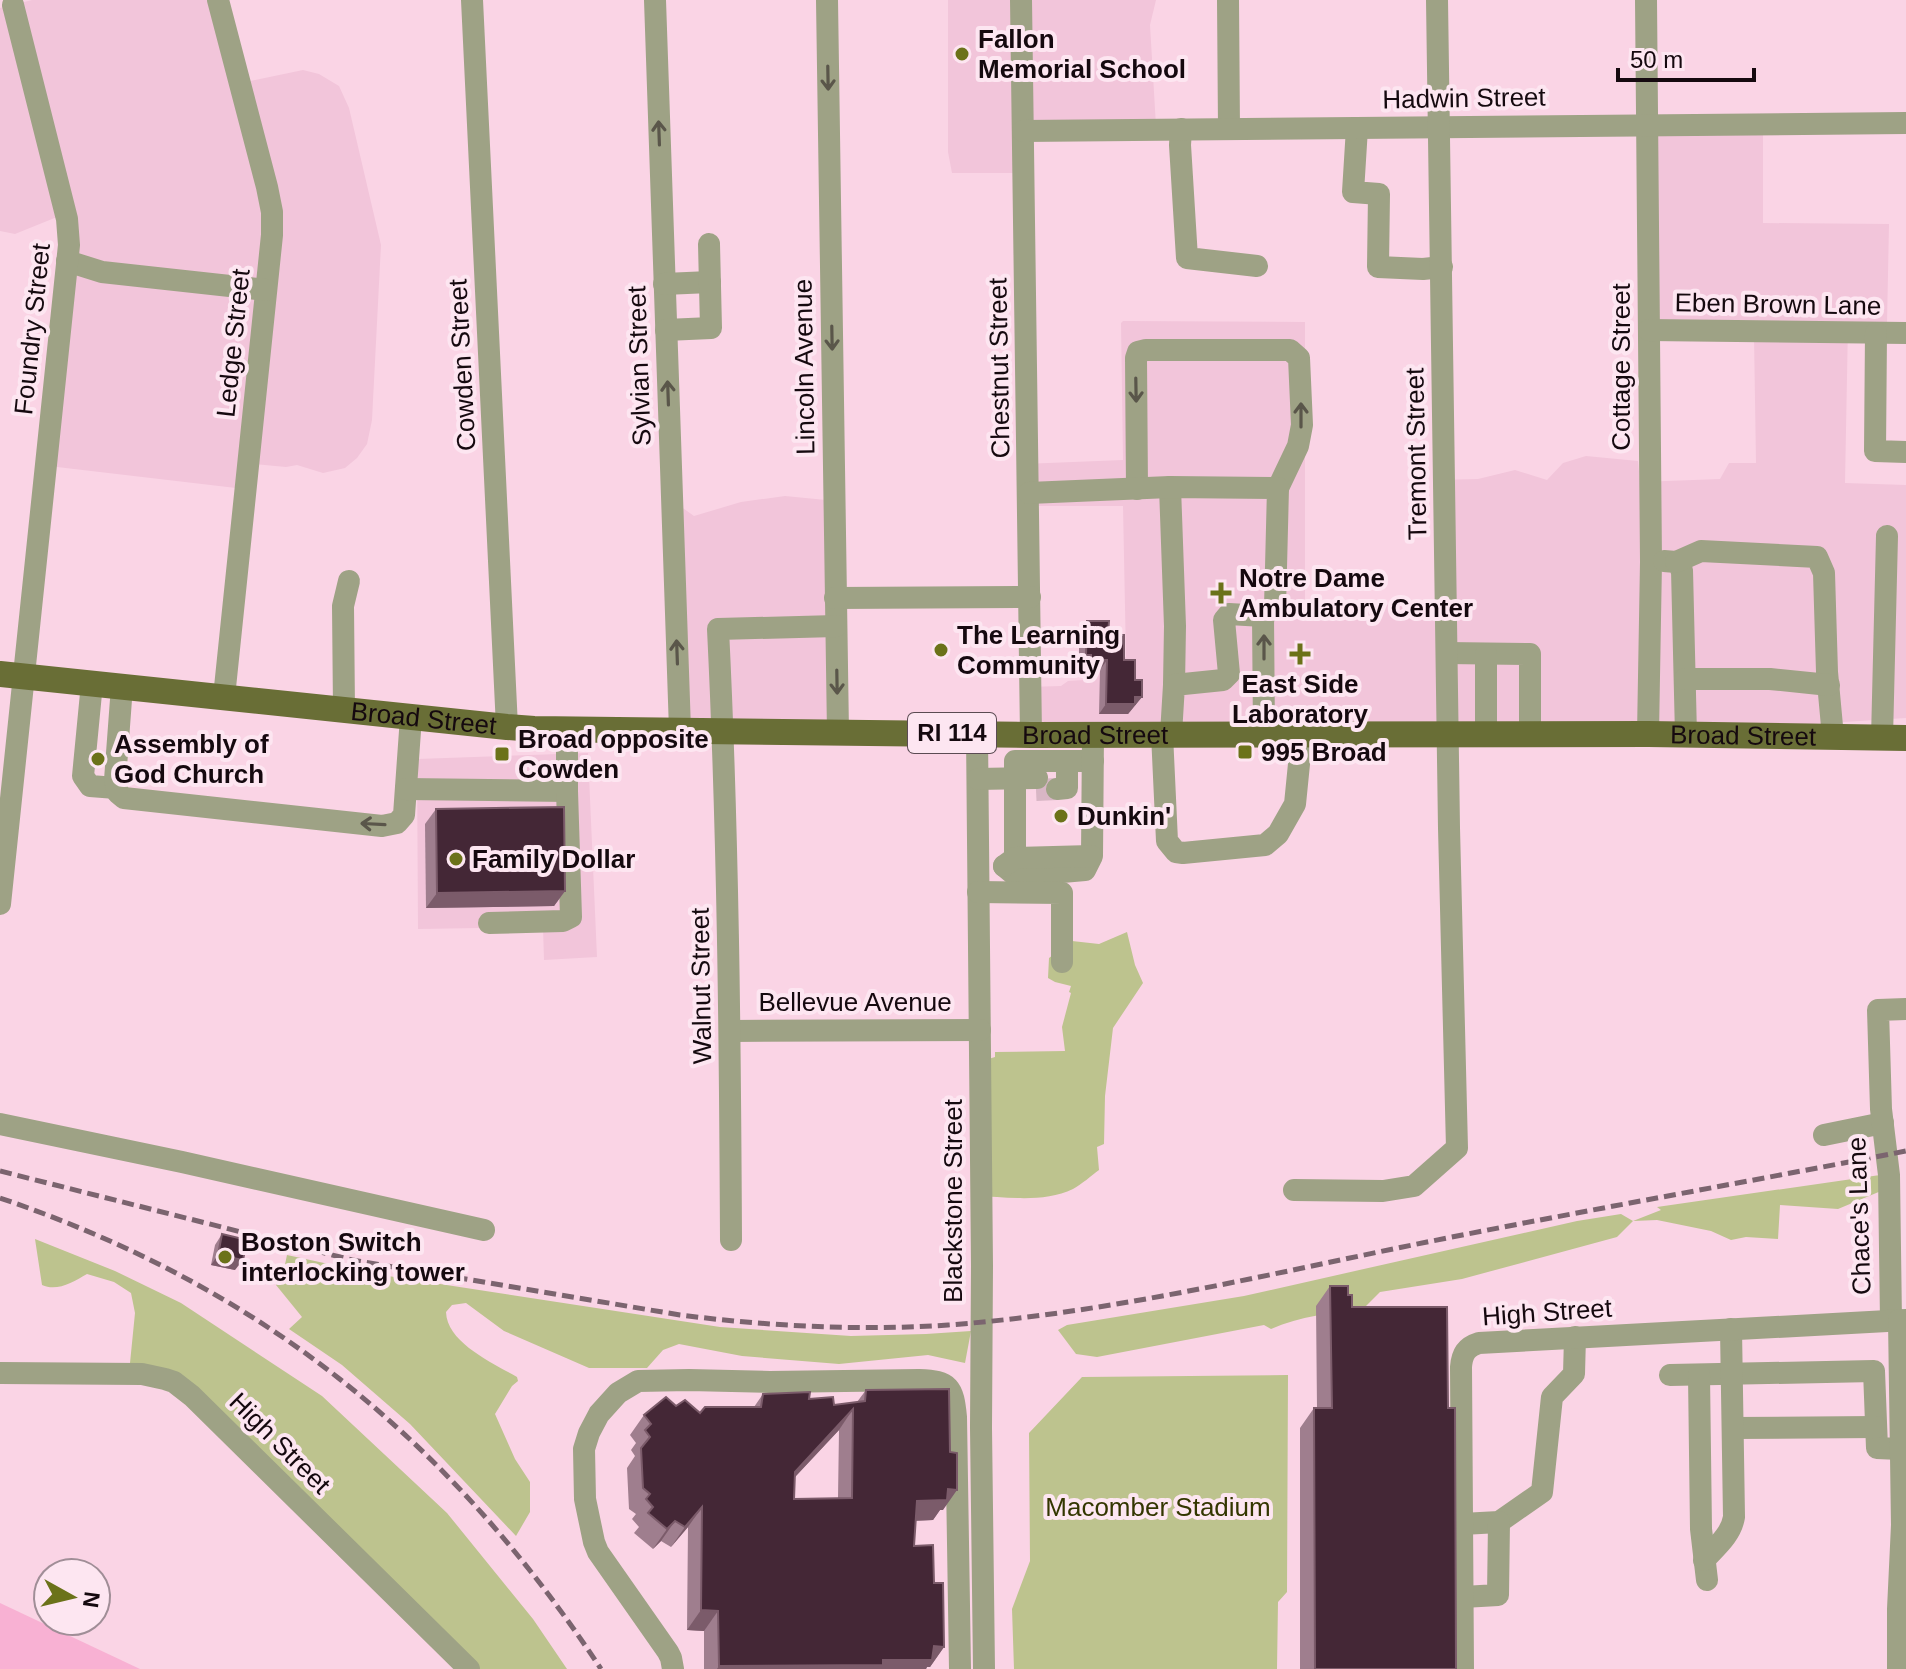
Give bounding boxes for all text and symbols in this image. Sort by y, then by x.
place label: Fallon Memorial School [978,24,1186,84]
scale bar [1618,32,1754,82]
marker: Fallon Memorial School [953,45,971,63]
text: 50 m [1630,46,1683,73]
one-way arrow [820,64,836,91]
street label: Hadwin Street [1382,82,1547,114]
one-way arrow [652,120,667,147]
street label: Foundry Street [8,241,56,416]
street label: Ledge Street [210,267,256,419]
street label: Chestnut Street [982,277,1016,459]
street label: Cowden Street [442,278,481,452]
street label: Lincoln Avenue [787,279,821,455]
street label: Cottage Street [1606,282,1636,451]
street label: Sylvian Street [621,285,657,447]
street label: Eben Brown Lane [1674,287,1882,321]
one-way arrow [824,324,840,351]
street label: Tremont Street [1399,367,1433,540]
one-way arrow [1128,376,1144,403]
one-way arrow [661,380,676,407]
one-way arrow [1293,402,1309,429]
place label: Notre Dame Ambulatory Center [1239,563,1473,623]
marker: Notre Dame Ambulatory Center [1210,582,1232,604]
place label: The Learning Community [957,620,1120,680]
one-way arrow [1256,634,1272,661]
one-way arrow [670,639,685,666]
marker: The Learning Community [932,641,950,659]
marker: East Side Laboratory [1289,643,1311,665]
one-way arrow [829,668,845,695]
place label: East Side Laboratory [1232,669,1368,729]
street label: Broad Street [349,696,499,741]
road number: RI 114 [908,713,996,753]
street label: Broad Street [1670,719,1817,752]
street label: Broad Street [1022,720,1169,750]
place label: Broad opposite Cowden [518,724,709,784]
place label: Assembly of God Church [114,729,269,789]
place label: 995 Broad [1261,737,1387,767]
marker: 995 Broad [1236,743,1254,761]
marker: Broad opposite Cowden [493,745,511,763]
marker: Assembly of God Church [89,750,107,768]
place label: Dunkin' [1077,801,1171,831]
marker: Dunkin' [1052,807,1070,825]
one-way arrow [360,817,386,832]
place label: Family Dollar [472,844,635,874]
marker: Family Dollar [447,850,465,868]
street label: Walnut Street [685,907,717,1065]
street label: Bellevue Avenue [758,987,952,1017]
street label: Blackstone Street [938,1098,968,1303]
street label: Chace's Lane [1841,1136,1877,1296]
place label: Boston Switch interlocking tower [241,1227,465,1287]
marker: Boston Switch interlocking tower [216,1248,234,1266]
street label: High Street [1481,1292,1614,1332]
street label: High Street [223,1386,337,1500]
park label: Macomber Stadium [1045,1492,1271,1522]
north arrow [32,1557,112,1637]
text: N [78,1590,105,1609]

